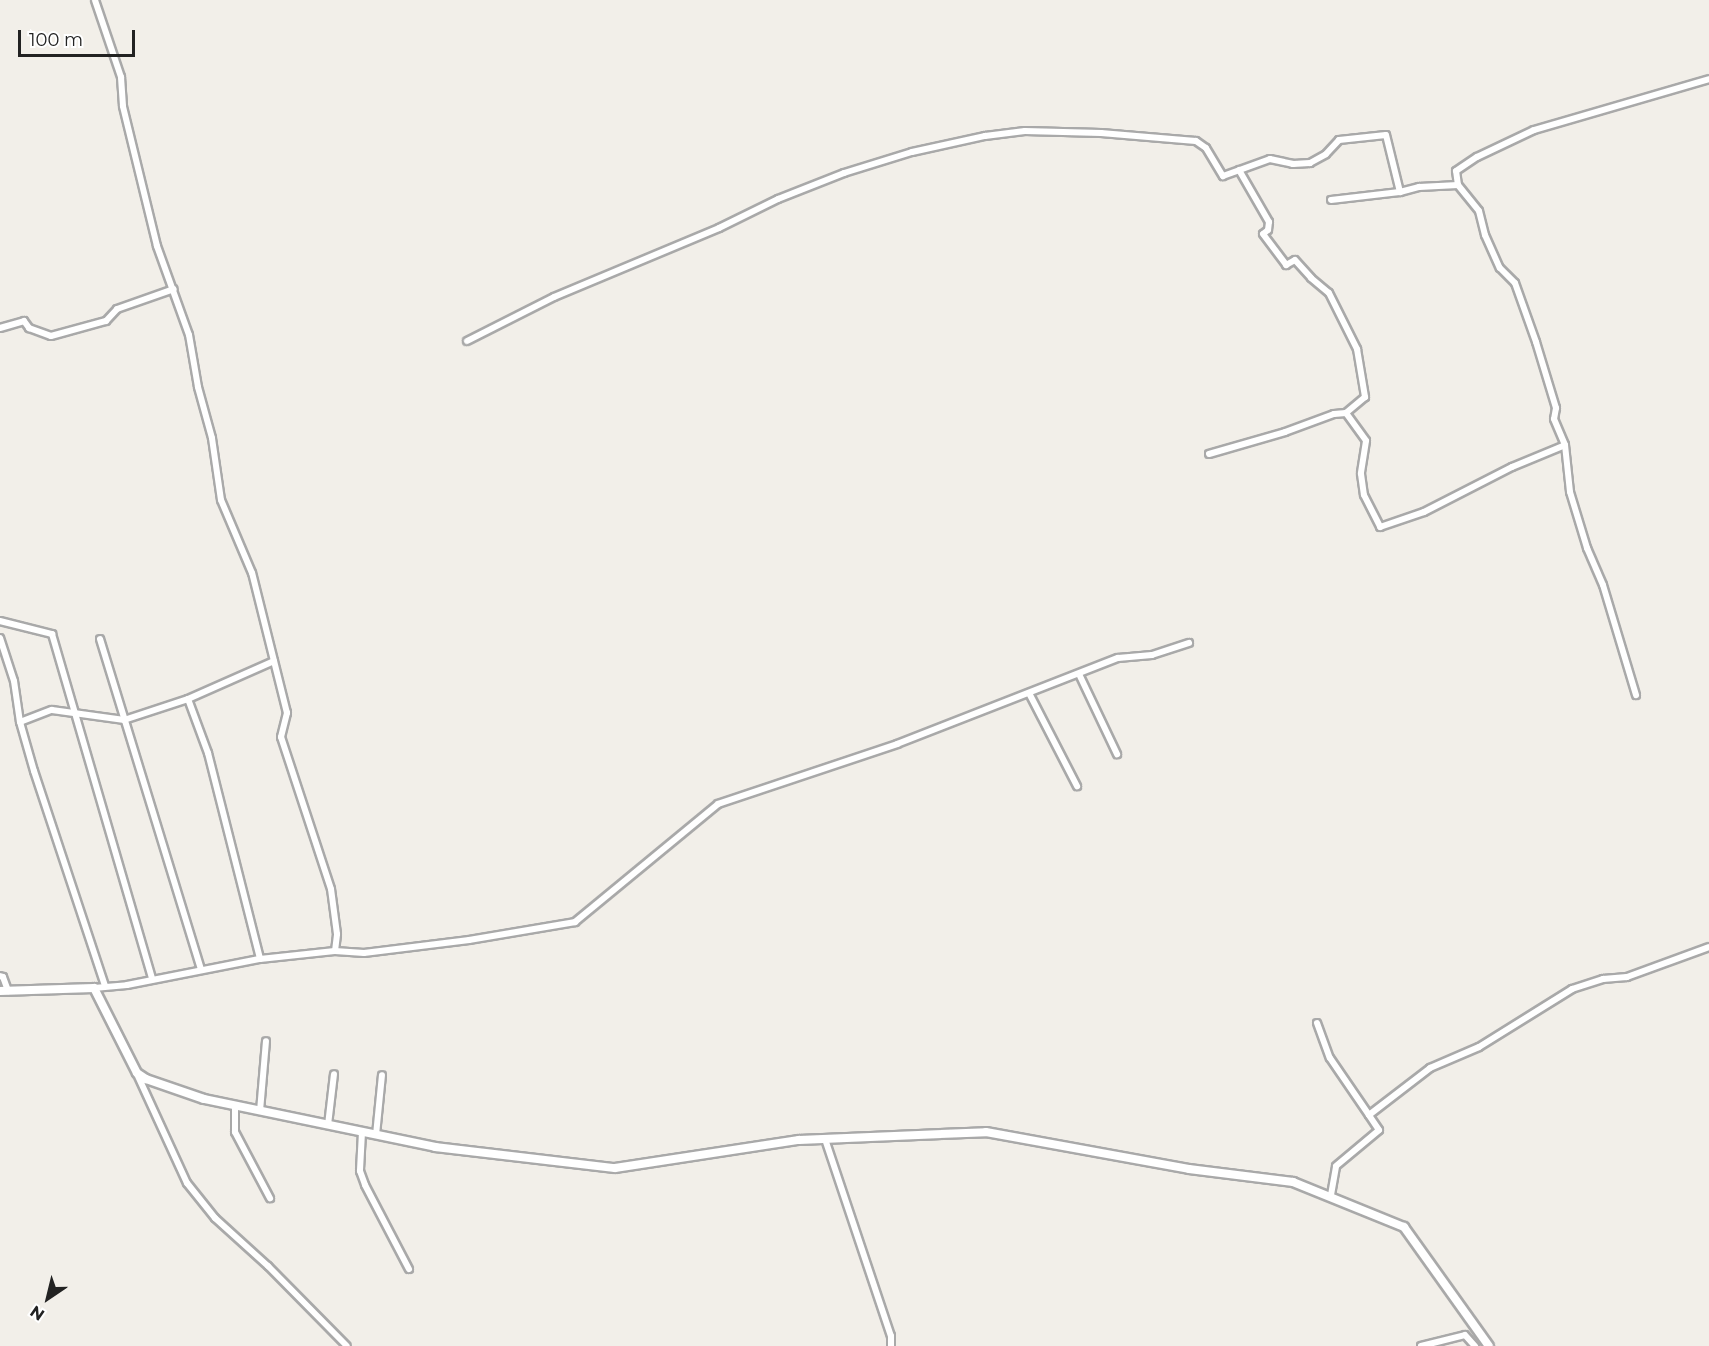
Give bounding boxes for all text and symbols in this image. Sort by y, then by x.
scale bar [21,18,138,56]
text: 100 m [29,29,83,51]
north arrow [18,1268,78,1328]
text: N [27,1302,48,1325]

